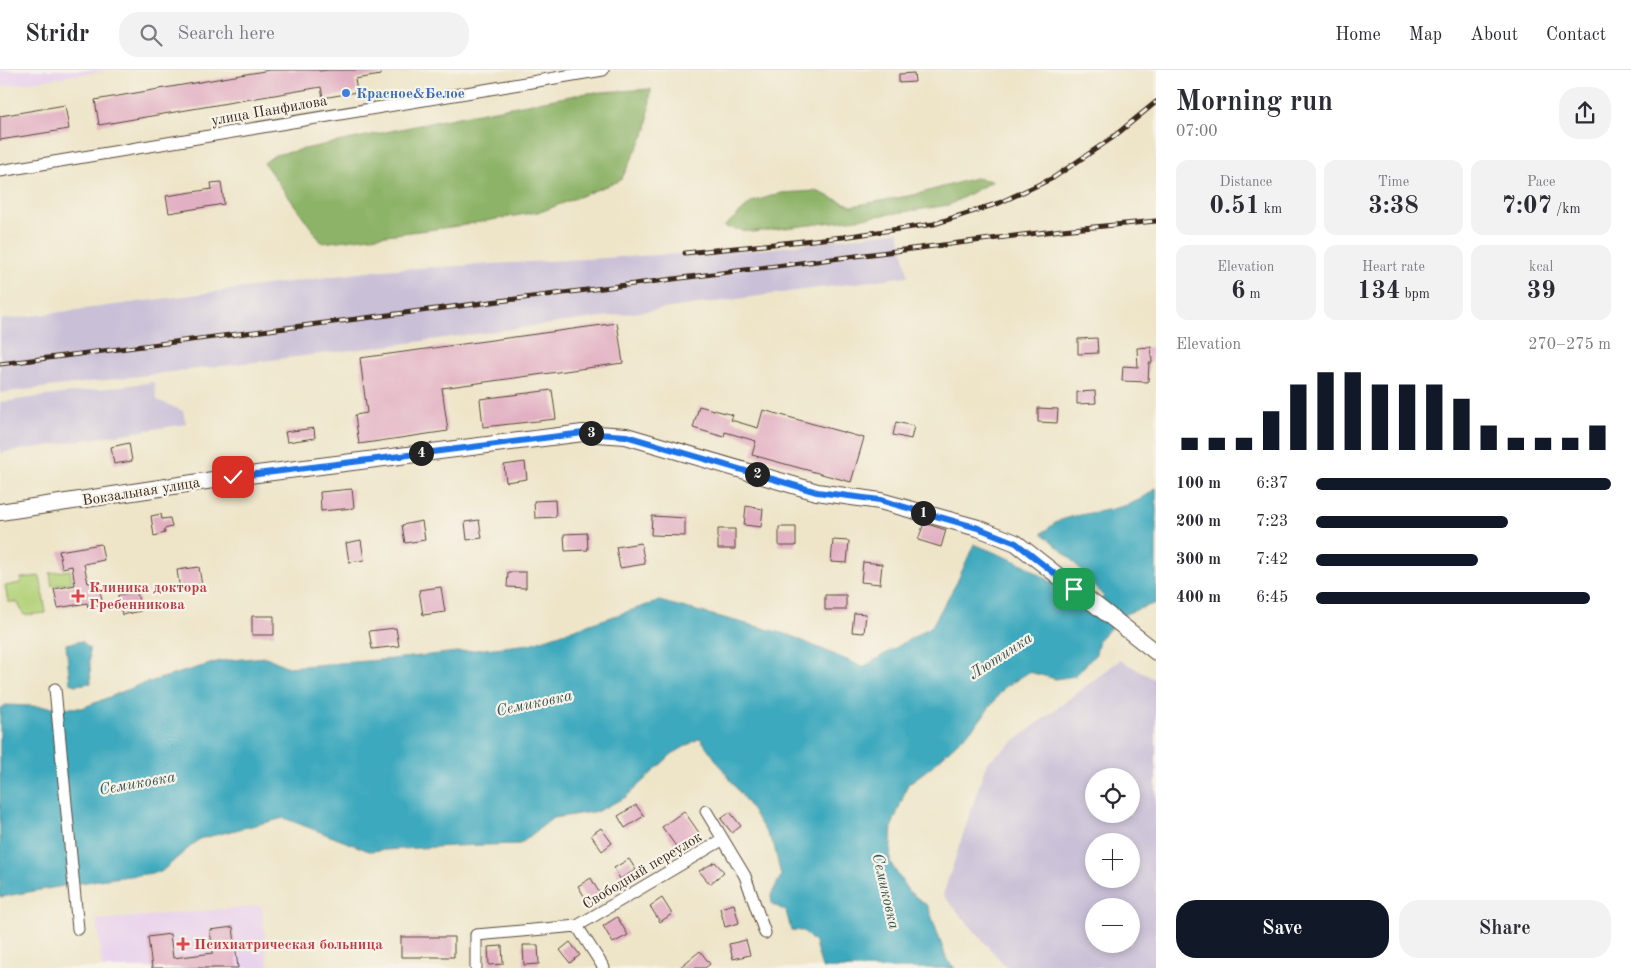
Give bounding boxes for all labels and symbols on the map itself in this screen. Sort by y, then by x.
marker: Красное&Белое [340,87,352,99]
place label: Красное&Белое [356,87,465,102]
street label: улица Панфилова [210,94,329,129]
pin: 3 [578,420,604,446]
pin: 4 [408,440,434,466]
pin [212,456,254,498]
pin: 2 [744,462,770,486]
street label: Вокзальная улица [81,476,202,509]
pin: 1 [910,500,936,526]
pin [1053,568,1095,610]
place label: Клиника доктора Гребенникова [89,581,207,613]
marker: Клиника доктора Гребенникова [71,589,85,603]
water label: Лютинка [966,630,1036,683]
water label: Семиковка [495,688,574,720]
water label: Семиковка [98,769,177,799]
street label: Свободный переулок [580,830,705,913]
water label: Семиковка [869,852,902,931]
marker: Психиатрическая больница [176,937,190,951]
place label: Психиатрическая больница [194,938,383,953]

